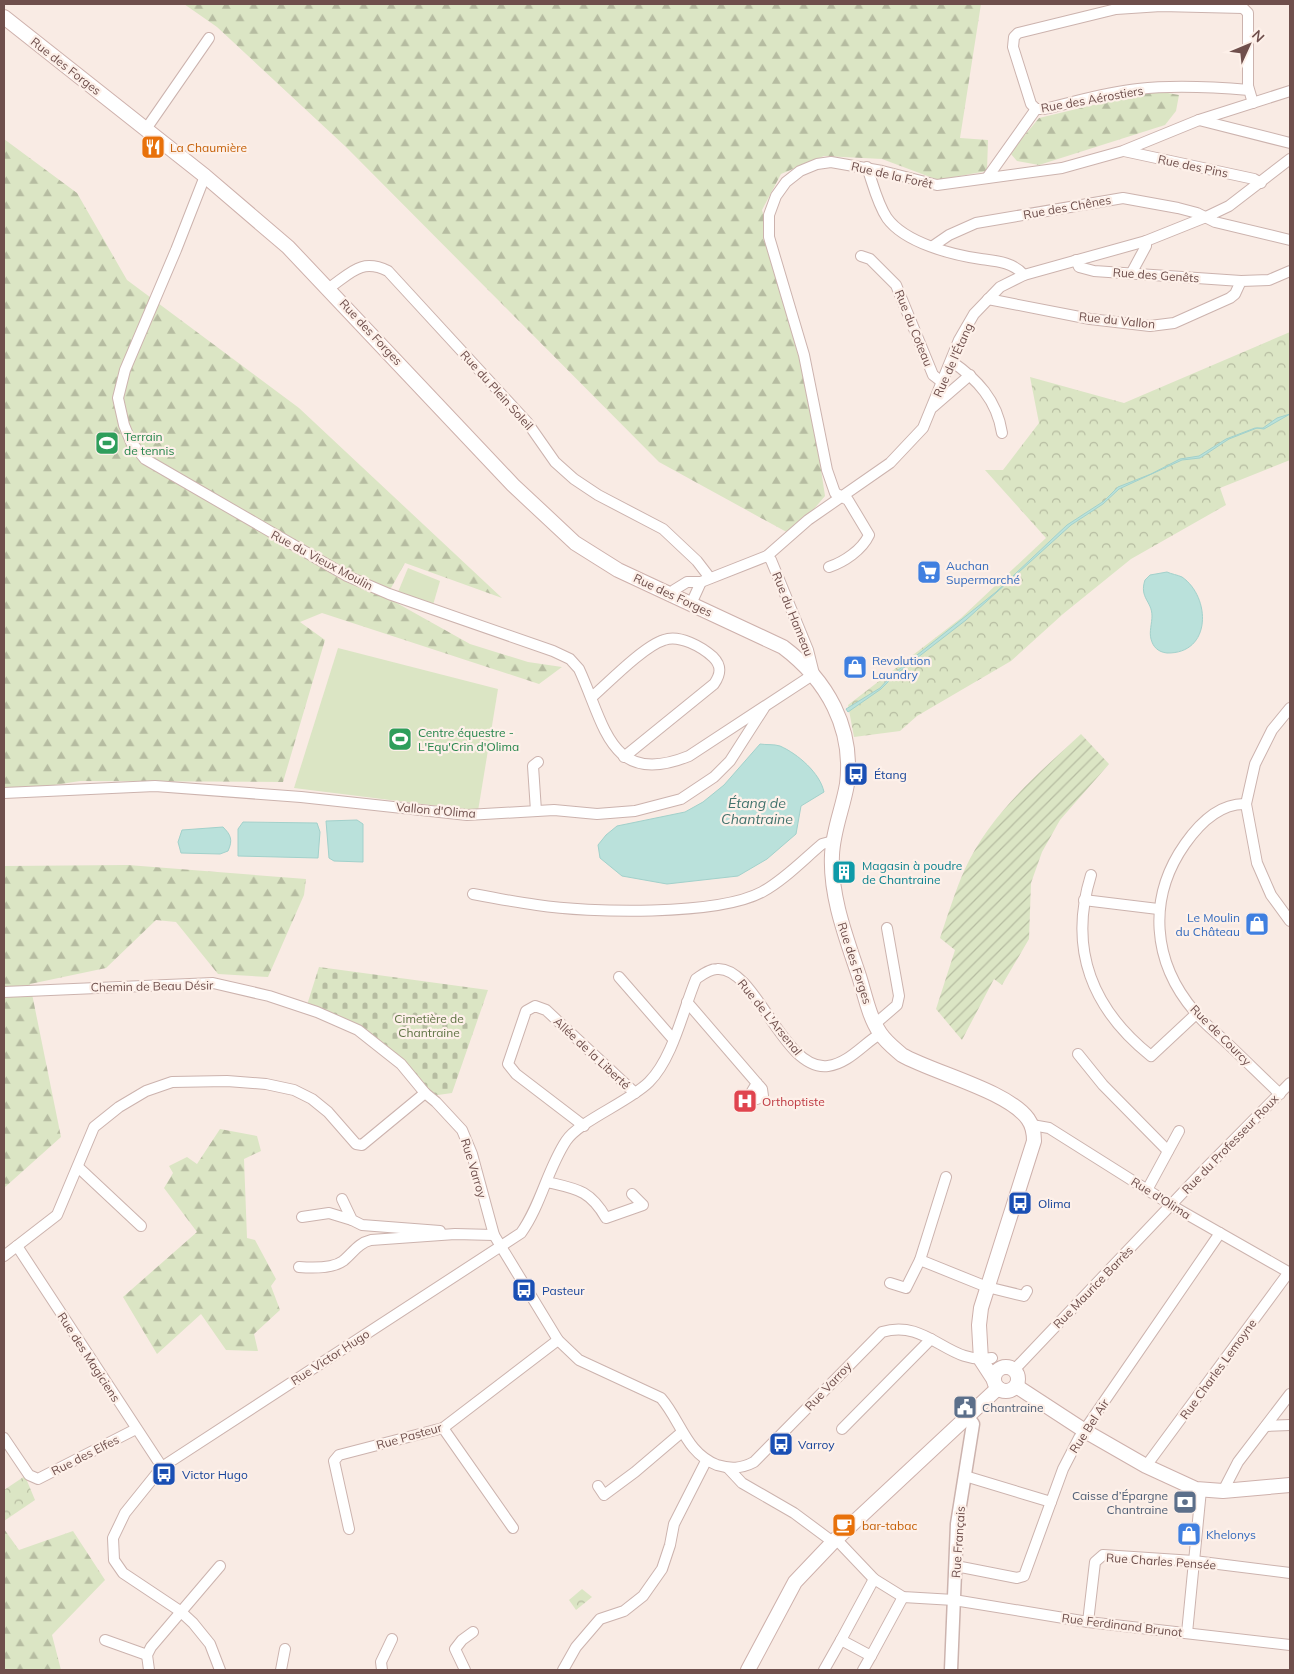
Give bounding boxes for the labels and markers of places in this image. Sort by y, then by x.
restaurant icon: La Chaumière [140,134,166,160]
place label: La Chaumière [170,140,247,155]
place label: Terrain de tennis [124,429,174,458]
sports icon: Terrain de tennis [94,430,120,456]
place label: Auchan Supermarché [946,558,1020,587]
supermarket icon: Auchan Supermarché [916,559,942,585]
place label: Revolution Laundry [872,653,930,682]
shop icon: Revolution Laundry [842,654,868,680]
place label: Centre équestre - L'Equ'Crin d'Olima [418,725,519,754]
sports icon: Centre équestre - L'Equ'Crin d'Olima [387,726,413,752]
bus stop icon: Étang [843,761,869,787]
place label: Étang [874,767,907,782]
place label: Magasin à poudre de Chantraine [862,858,962,887]
building icon: Magasin à poudre de Chantraine [831,859,857,885]
place label: Le Moulin du Château [1176,910,1240,939]
shop icon: Le Moulin du Château [1244,911,1270,937]
hospital icon: Orthoptiste [732,1088,758,1114]
place label: Orthoptiste [762,1094,825,1109]
bus stop icon: Olima [1007,1190,1033,1216]
place label: Olima [1038,1196,1071,1211]
bus stop icon: Pasteur [511,1277,537,1303]
place label: Pasteur [542,1283,585,1298]
public building icon: Chantraine [952,1394,978,1420]
place label: Chantraine [982,1400,1044,1415]
bus stop icon: Varroy [768,1431,794,1457]
place label: Varroy [798,1437,835,1452]
bus stop icon: Victor Hugo [151,1461,177,1487]
place label: Victor Hugo [182,1467,248,1482]
place label: Caisse d’Épargne Chantraine [1072,1488,1168,1517]
bank icon: Caisse d’Épargne Chantraine [1172,1489,1198,1515]
cafe icon: bar-tabac [831,1512,857,1538]
place label: bar-tabac [862,1518,917,1533]
shop icon: Khelonys [1176,1521,1202,1547]
place label: Khelonys [1206,1527,1256,1542]

